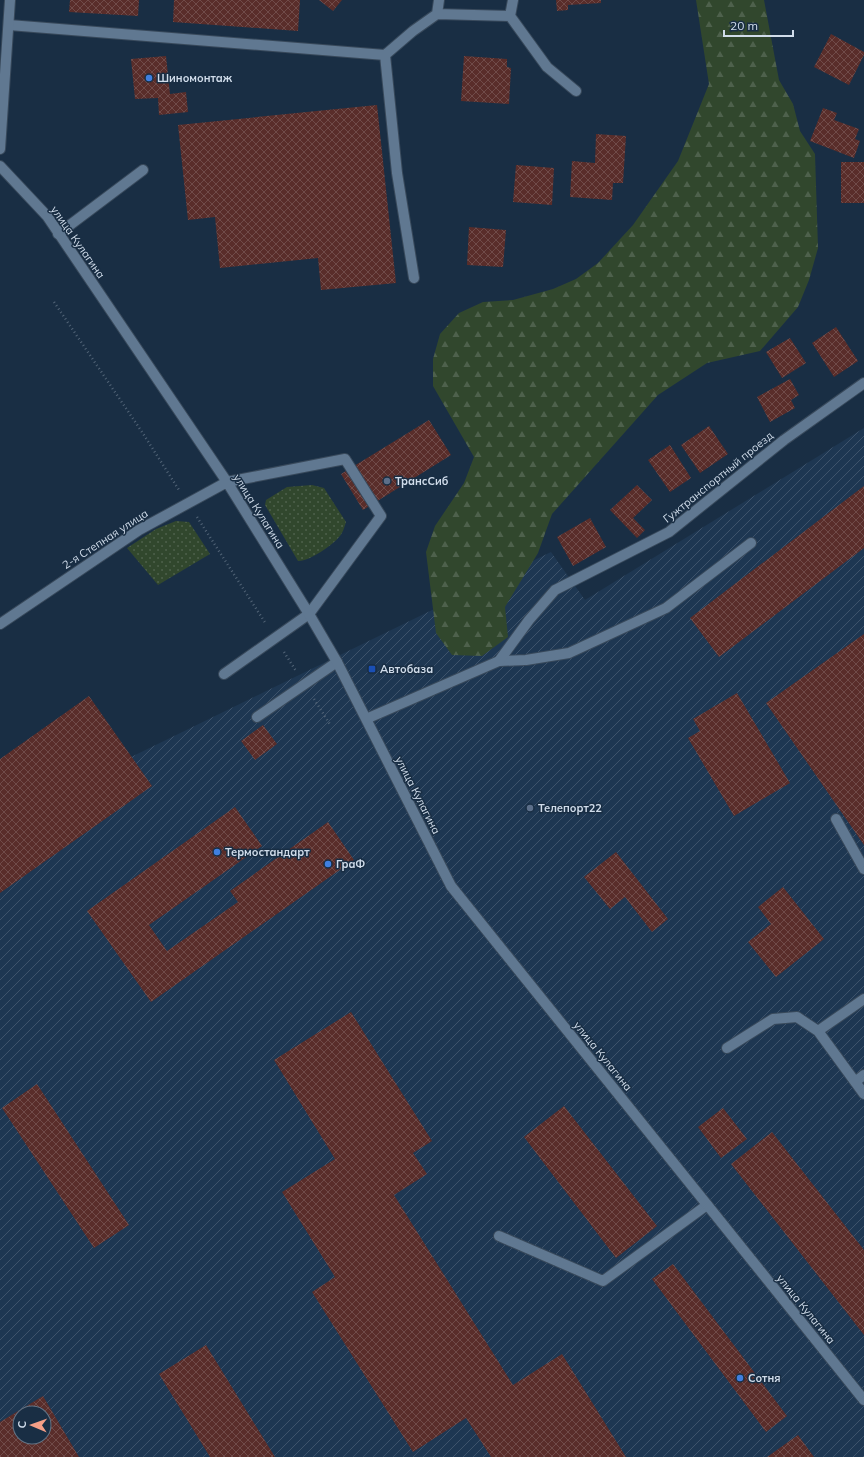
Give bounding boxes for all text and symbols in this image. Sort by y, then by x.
scale bar [724,12,793,38]
text: 20 m [730,18,758,33]
place label: Шиномонтаж [157,71,233,85]
marker: Шиномонтаж [144,73,154,83]
street label: улица Кулагина [48,203,108,281]
street label: Гужтранспортный проезд [660,428,776,526]
street label: улица Кулагина [230,471,288,551]
place label: ТрансСиб [395,474,449,488]
marker: ТрансСиб [382,476,392,486]
street label: 2-я Степная улица [59,506,151,572]
place label: Автобаза [380,662,433,676]
marker: Автобаза [367,664,377,674]
street label: улица Кулагина [392,754,444,836]
place label: Телепорт22 [538,801,602,815]
marker: Телепорт22 [525,803,535,813]
place label: Термостандарт [225,845,310,859]
marker: Термостандарт [212,847,222,857]
place label: ГраФ [336,857,365,871]
marker: ГраФ [323,859,333,869]
street label: улица Кулагина [571,1018,635,1094]
street label: улица Кулагина [774,1271,838,1347]
place label: Сотня [748,1371,780,1385]
marker: Сотня [735,1373,745,1383]
north arrow [12,1405,52,1445]
text: С [15,1420,29,1429]

